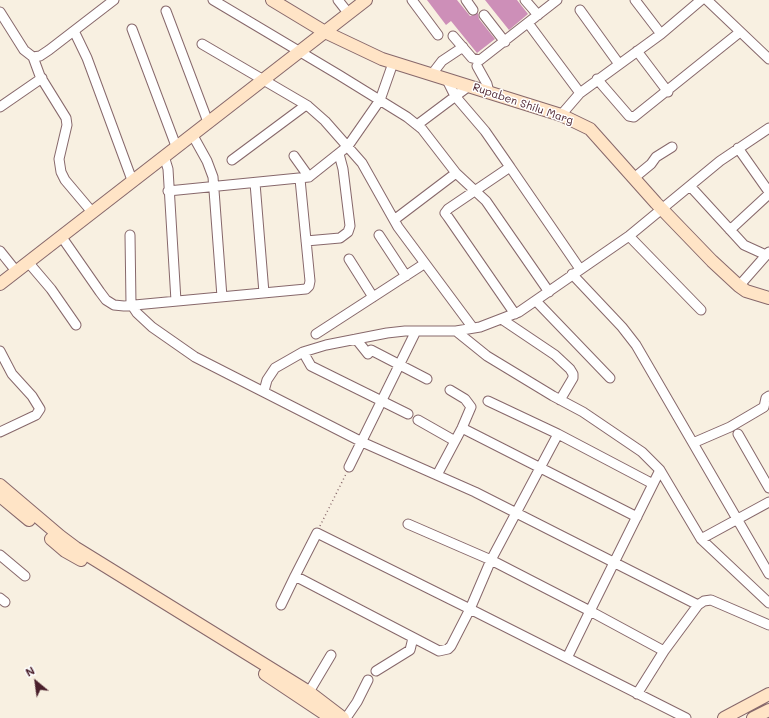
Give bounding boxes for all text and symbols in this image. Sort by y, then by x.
street label: Rupaben Shilu Marg [471,81,575,127]
north arrow [16,662,56,702]
text: N [23,662,37,680]

